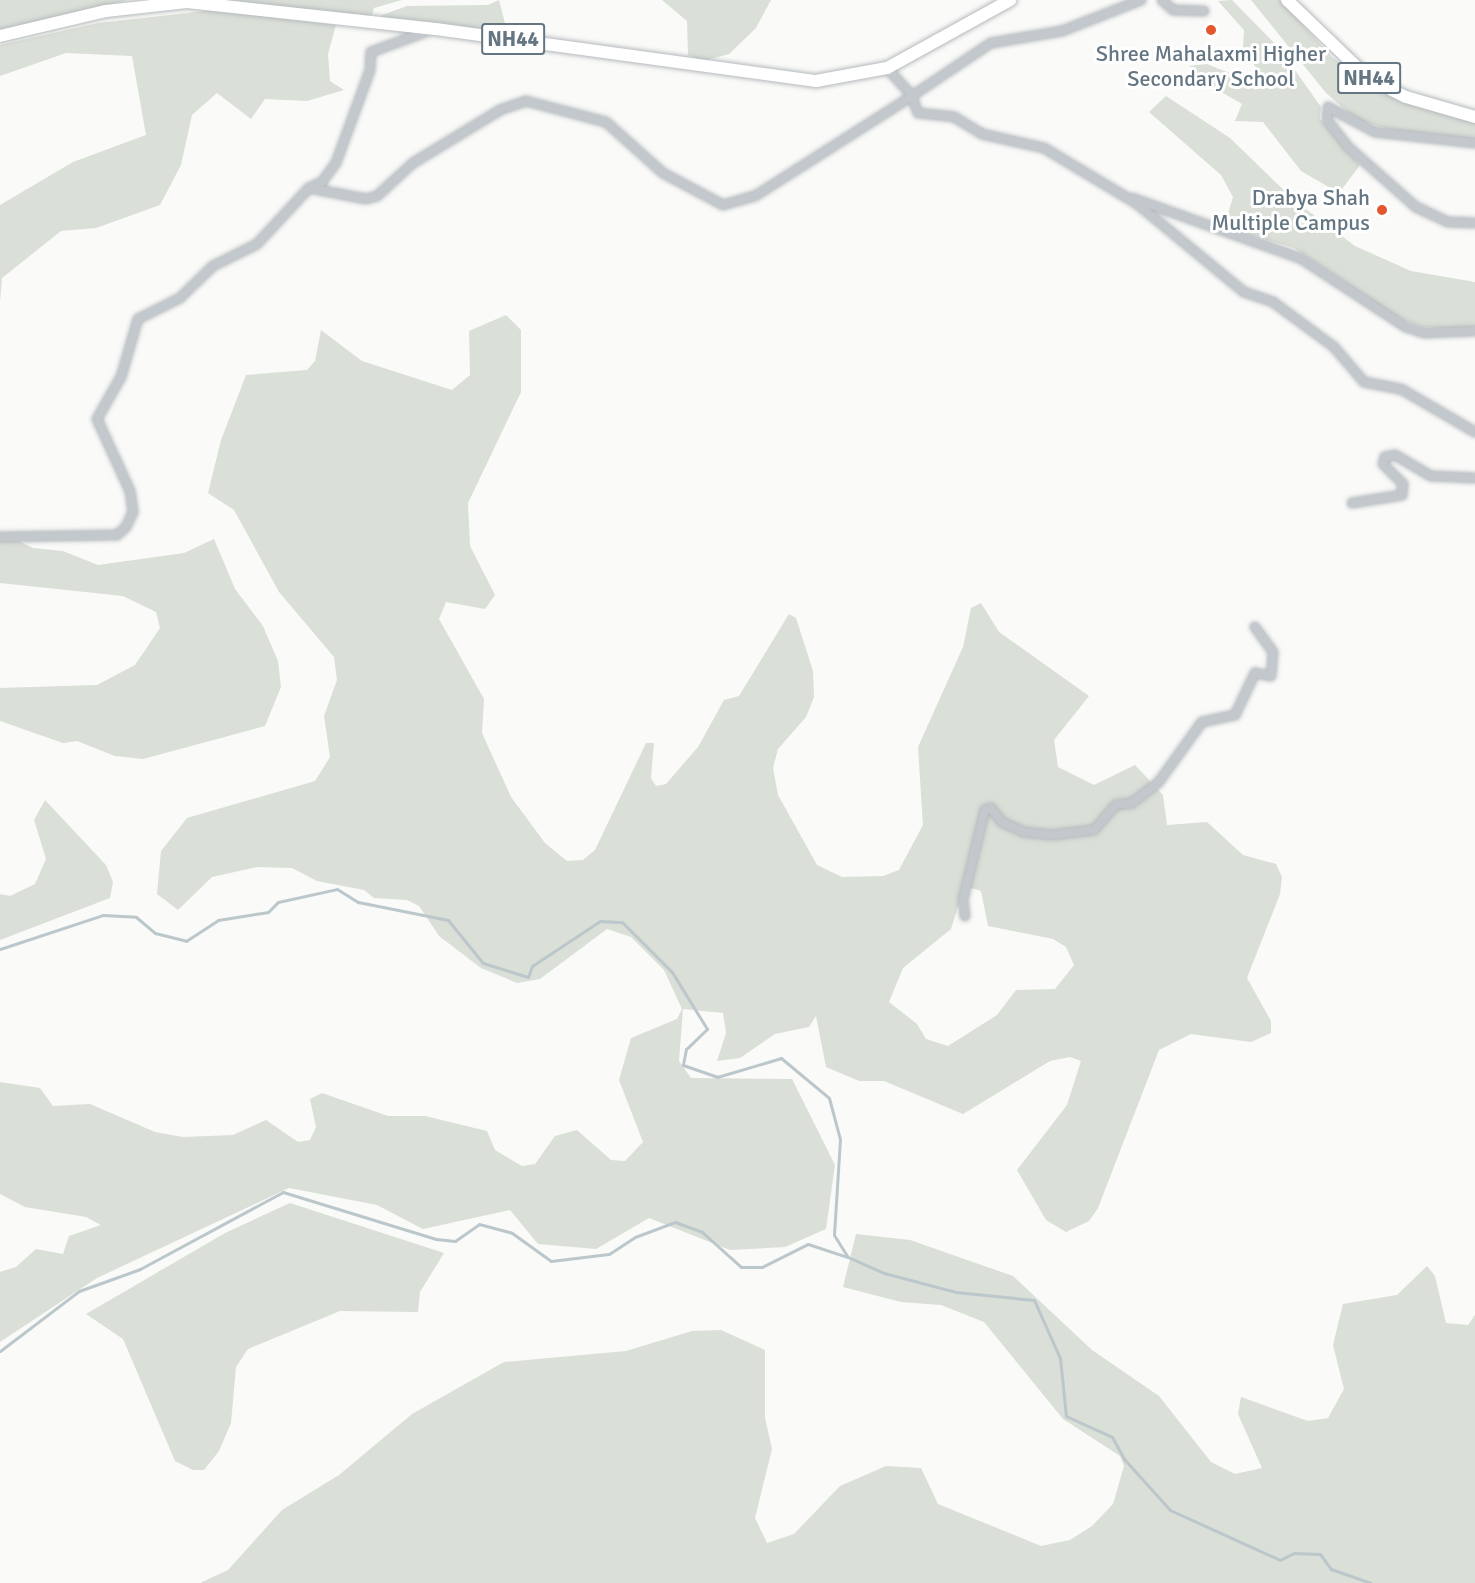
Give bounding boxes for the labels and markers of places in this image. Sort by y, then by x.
marker: Shree Mahalaxmi Higher Secondary School [1204,23,1218,37]
place label: Shree Mahalaxmi Higher Secondary School [1096,40,1326,92]
place label: Drabya Shah Multiple Campus [1211,184,1370,236]
marker: Drabya Shah Multiple Campus [1375,203,1389,217]

